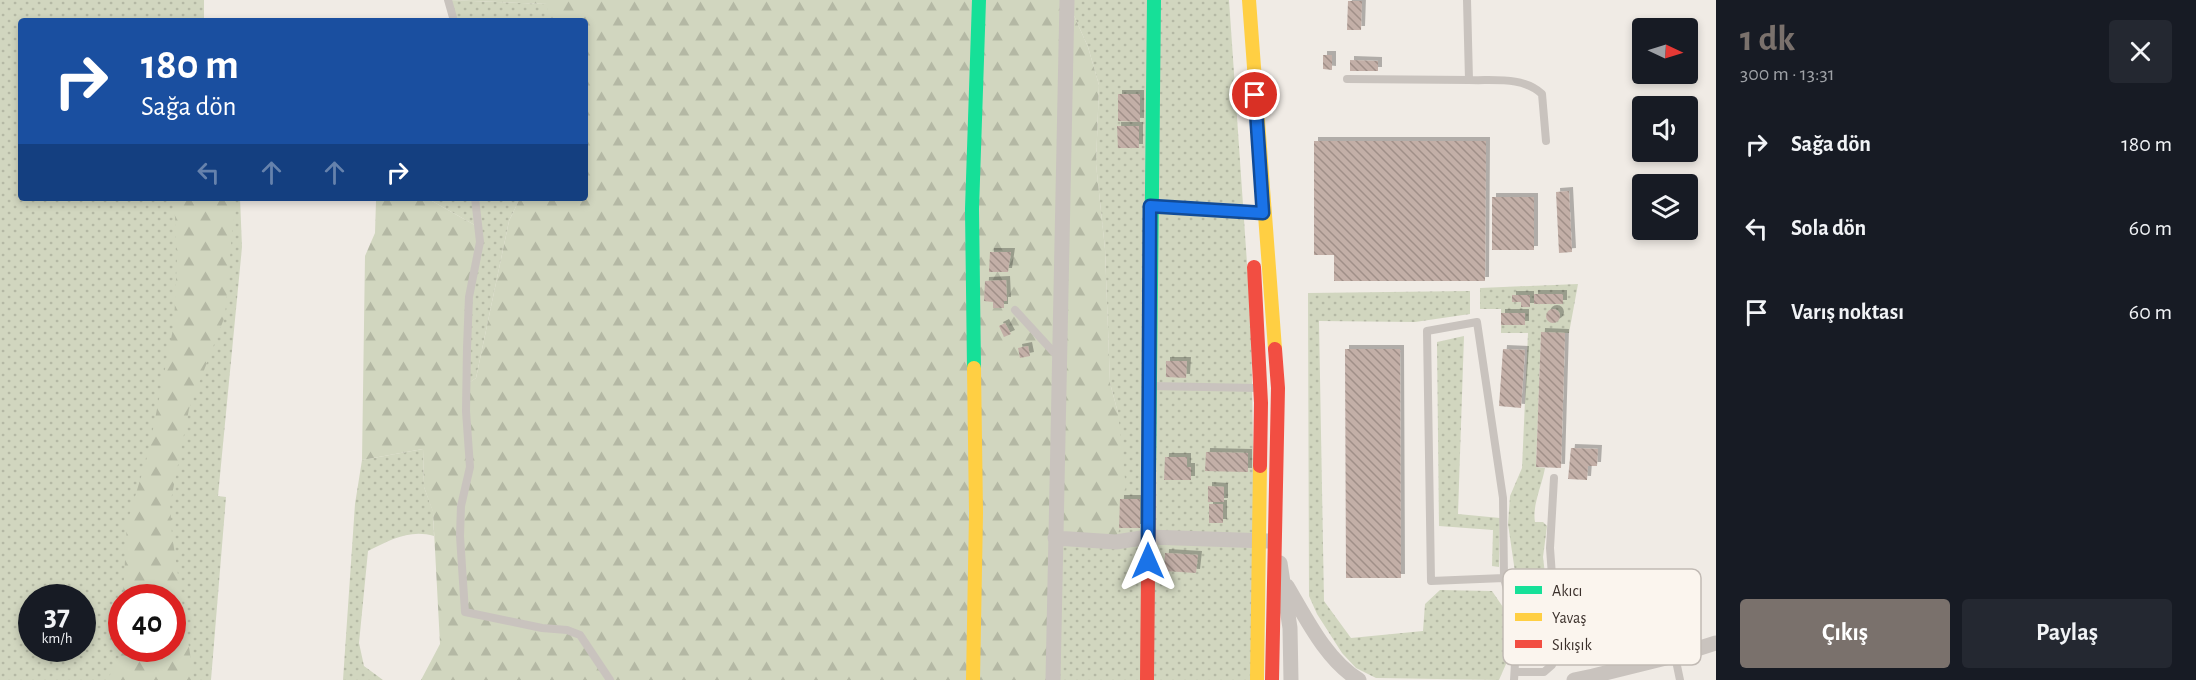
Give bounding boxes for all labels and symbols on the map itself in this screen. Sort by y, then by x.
north arrow [1632,18,1698,84]
pin [1229,69,1280,120]
position arrow [1116,529,1180,593]
legend [1503,569,1701,665]
text: Akıcı [1552,583,1582,599]
speed limit sign: 40 [108,584,186,662]
text: Yavaş [1552,610,1587,626]
text: Sıkışık [1552,637,1592,653]

